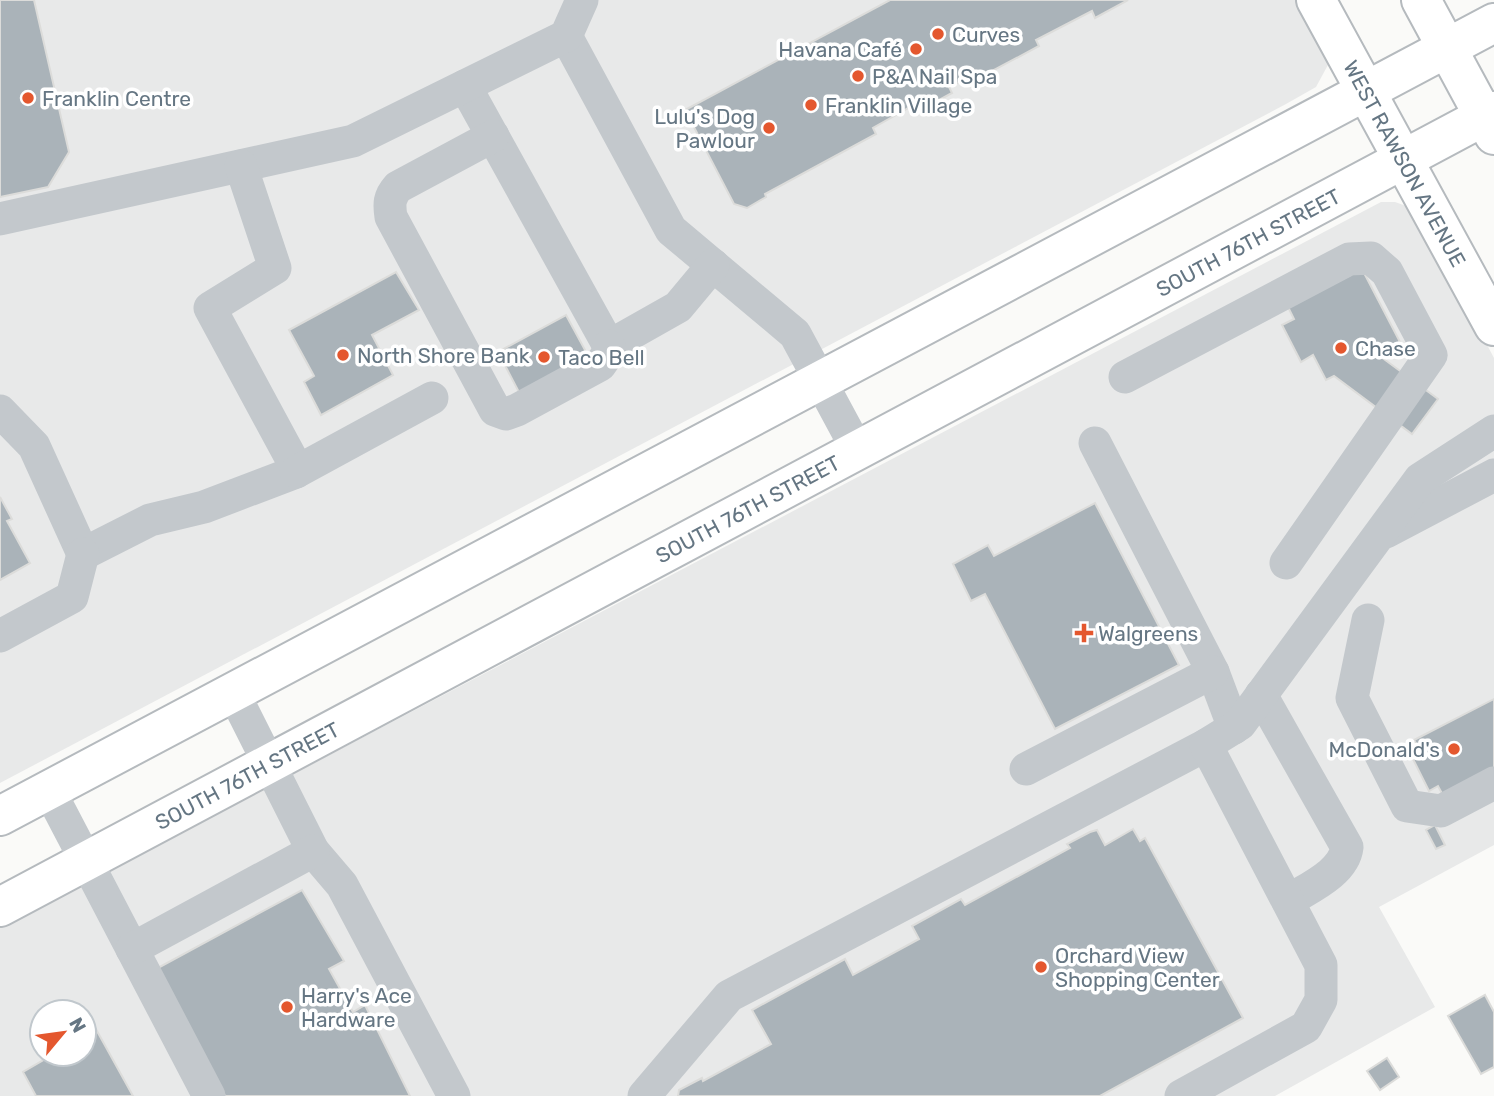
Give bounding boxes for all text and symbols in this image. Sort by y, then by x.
place label: Curves [952,22,1020,47]
marker: Curves [930,26,946,42]
place label: Havana Café [778,37,902,62]
marker: Havana Café [908,41,924,57]
street label: WEST RAWSON AVENUE [1339,56,1472,271]
place label: P&A Nail Spa [872,64,997,89]
marker: P&A Nail Spa [850,68,866,84]
place label: Franklin Centre [42,86,191,111]
marker: Franklin Centre [20,90,36,106]
place label: Franklin Village [825,93,972,118]
marker: Franklin Village [803,97,819,113]
place label: Lulu's Dog Pawlour [654,104,755,153]
marker: Lulu's Dog Pawlour [761,120,777,136]
street label: SOUTH 76TH STREET [1152,183,1344,301]
place label: Chase [1355,336,1416,361]
marker: Chase [1333,340,1349,356]
place label: North Shore Bank [357,343,530,368]
place label: Taco Bell [558,345,645,370]
marker: North Shore Bank [335,347,351,363]
marker: Taco Bell [536,349,552,365]
street label: SOUTH 76TH STREET [651,449,844,568]
place label: Walgreens [1098,621,1198,646]
marker: Walgreens [1076,625,1092,641]
street label: SOUTH 76TH STREET [151,716,343,835]
place label: McDonald's [1328,737,1440,762]
marker: McDonald's [1446,741,1462,757]
place label: Orchard View Shopping Center [1055,943,1220,992]
marker: Orchard View Shopping Center [1033,959,1049,975]
place label: Harry's Ace Hardware [301,983,412,1032]
north arrow [28,998,98,1068]
marker: Harry's Ace Hardware [279,999,295,1015]
text: N [64,1013,91,1037]

